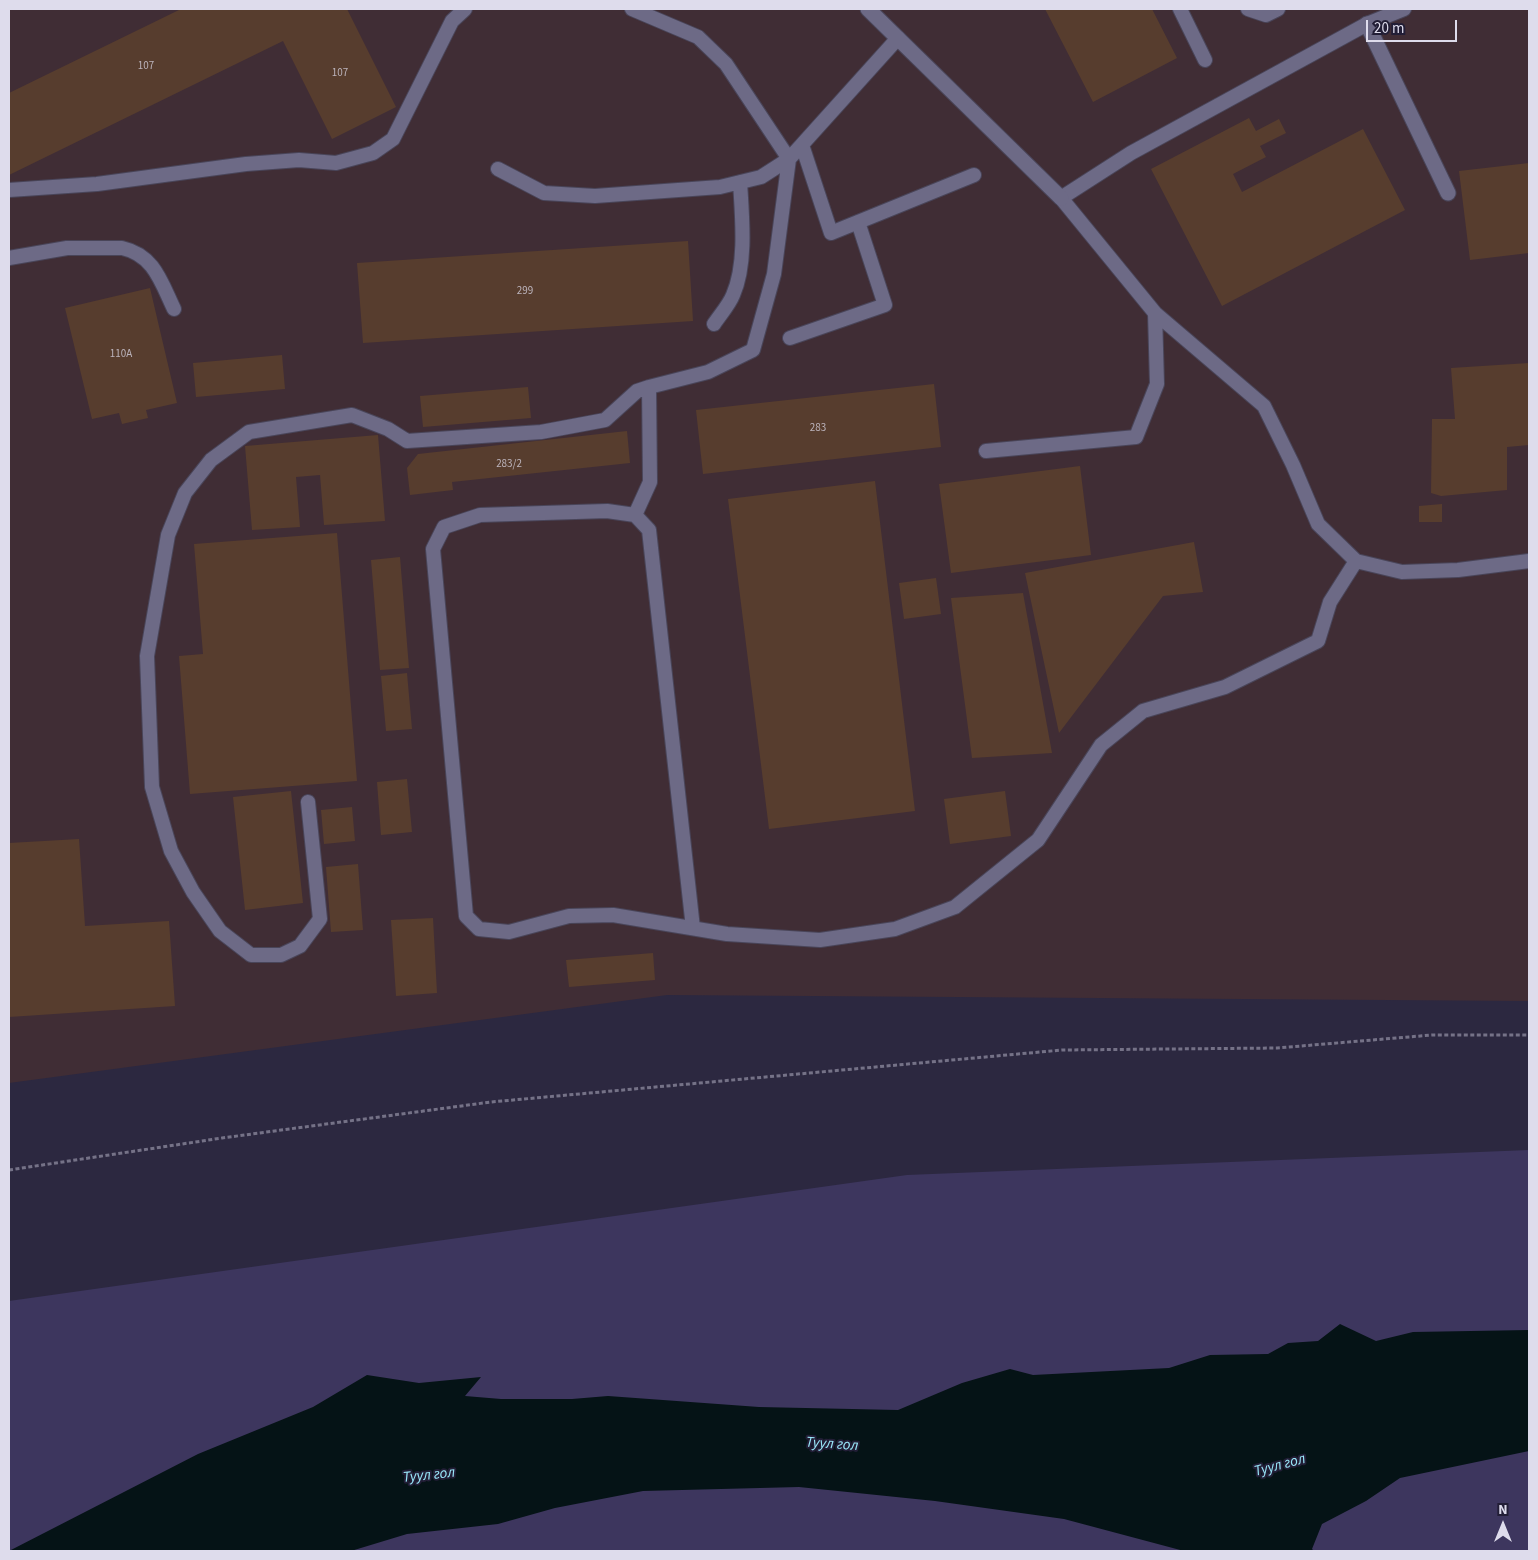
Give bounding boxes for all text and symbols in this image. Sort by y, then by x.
scale bar [1368,10,1459,42]
text: 20 m [1374,18,1404,39]
house number: 107 [138,60,154,74]
house number: 107 [332,67,348,81]
house number: 299 [517,285,533,299]
house number: 110А [110,348,132,362]
house number: 283 [810,422,826,436]
house number: 283/2 [496,458,522,472]
water label: Туул гол [805,1434,859,1456]
water label: Туул гол [1252,1451,1308,1481]
water label: Туул гол [402,1464,456,1488]
north arrow [1478,1500,1528,1550]
text: N [1498,1500,1508,1520]

